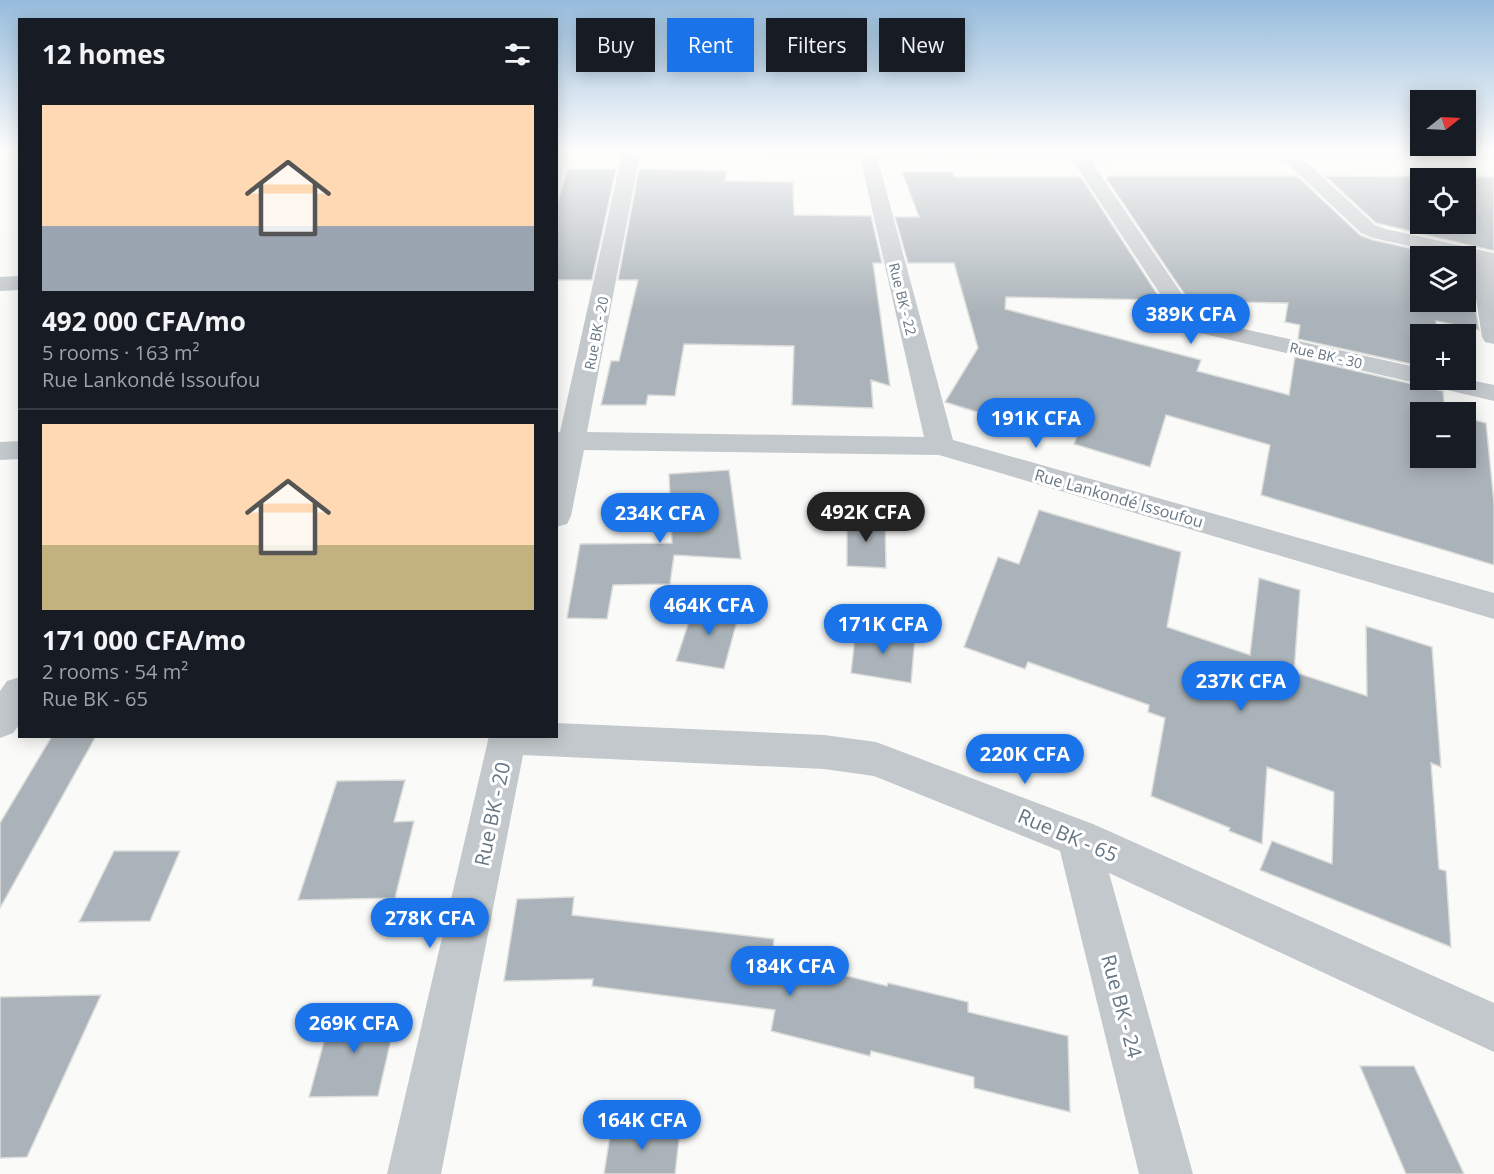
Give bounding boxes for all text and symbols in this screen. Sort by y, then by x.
chip: Buy [576,18,655,72]
chip: Rent [667,18,754,72]
chip: Filters [766,18,867,72]
chip: New [879,18,965,72]
text: 12 homes [42,36,166,72]
icon: filters [501,38,534,71]
north arrow [1410,90,1476,156]
map controls [1410,90,1476,468]
icon: home [234,144,342,252]
button: locate [1410,168,1476,234]
button: layers [1410,246,1476,312]
street label: Rue BK - 22 [885,261,921,337]
pin: 389K CFA [1129,294,1253,345]
street label: Rue BK - 20 [580,295,612,371]
text: 389K CFA [1146,300,1236,327]
text: 492 000 CFA/mo [42,303,246,339]
button: + [1410,324,1476,390]
street label: Rue BK - 30 [1288,337,1364,373]
text: 5 rooms · 163 m² [42,339,200,366]
text: Rue Lankondé Issoufou [42,366,260,393]
pin: 191K CFA [974,398,1098,449]
button: − [1410,402,1476,468]
text: 191K CFA [991,404,1081,431]
icon: home [234,463,342,571]
street label: Rue Lankondé Issoufou [1032,463,1206,533]
pin: 492K CFA [804,492,928,543]
pin: 234K CFA [598,493,722,544]
text: 492K CFA [821,498,911,525]
text: 234K CFA [615,499,705,526]
pin: 464K CFA [647,585,771,636]
text: 464K CFA [664,591,754,618]
pin: 171K CFA [821,604,945,655]
text: 171K CFA [838,610,928,637]
text: 171 000 CFA/mo [42,622,246,658]
text: 2 rooms · 54 m² [42,658,188,685]
pin: 237K CFA [1179,661,1303,712]
text: 237K CFA [1196,667,1286,694]
text: Rue BK - 65 [42,685,148,712]
pin: 220K CFA [963,734,1087,785]
text: 220K CFA [980,740,1070,767]
street label: Rue BK - 20 [468,759,516,869]
street label: Rue BK - 65 [1014,802,1122,868]
pin: 278K CFA [368,898,492,949]
text: 278K CFA [385,904,475,931]
pin: 184K CFA [728,946,852,997]
street label: Rue BK - 24 [1095,951,1149,1061]
text: 184K CFA [745,952,835,979]
pin: 269K CFA [292,1003,416,1054]
text: 269K CFA [309,1009,399,1036]
pin: 164K CFA [580,1100,704,1151]
text: 164K CFA [597,1106,687,1133]

